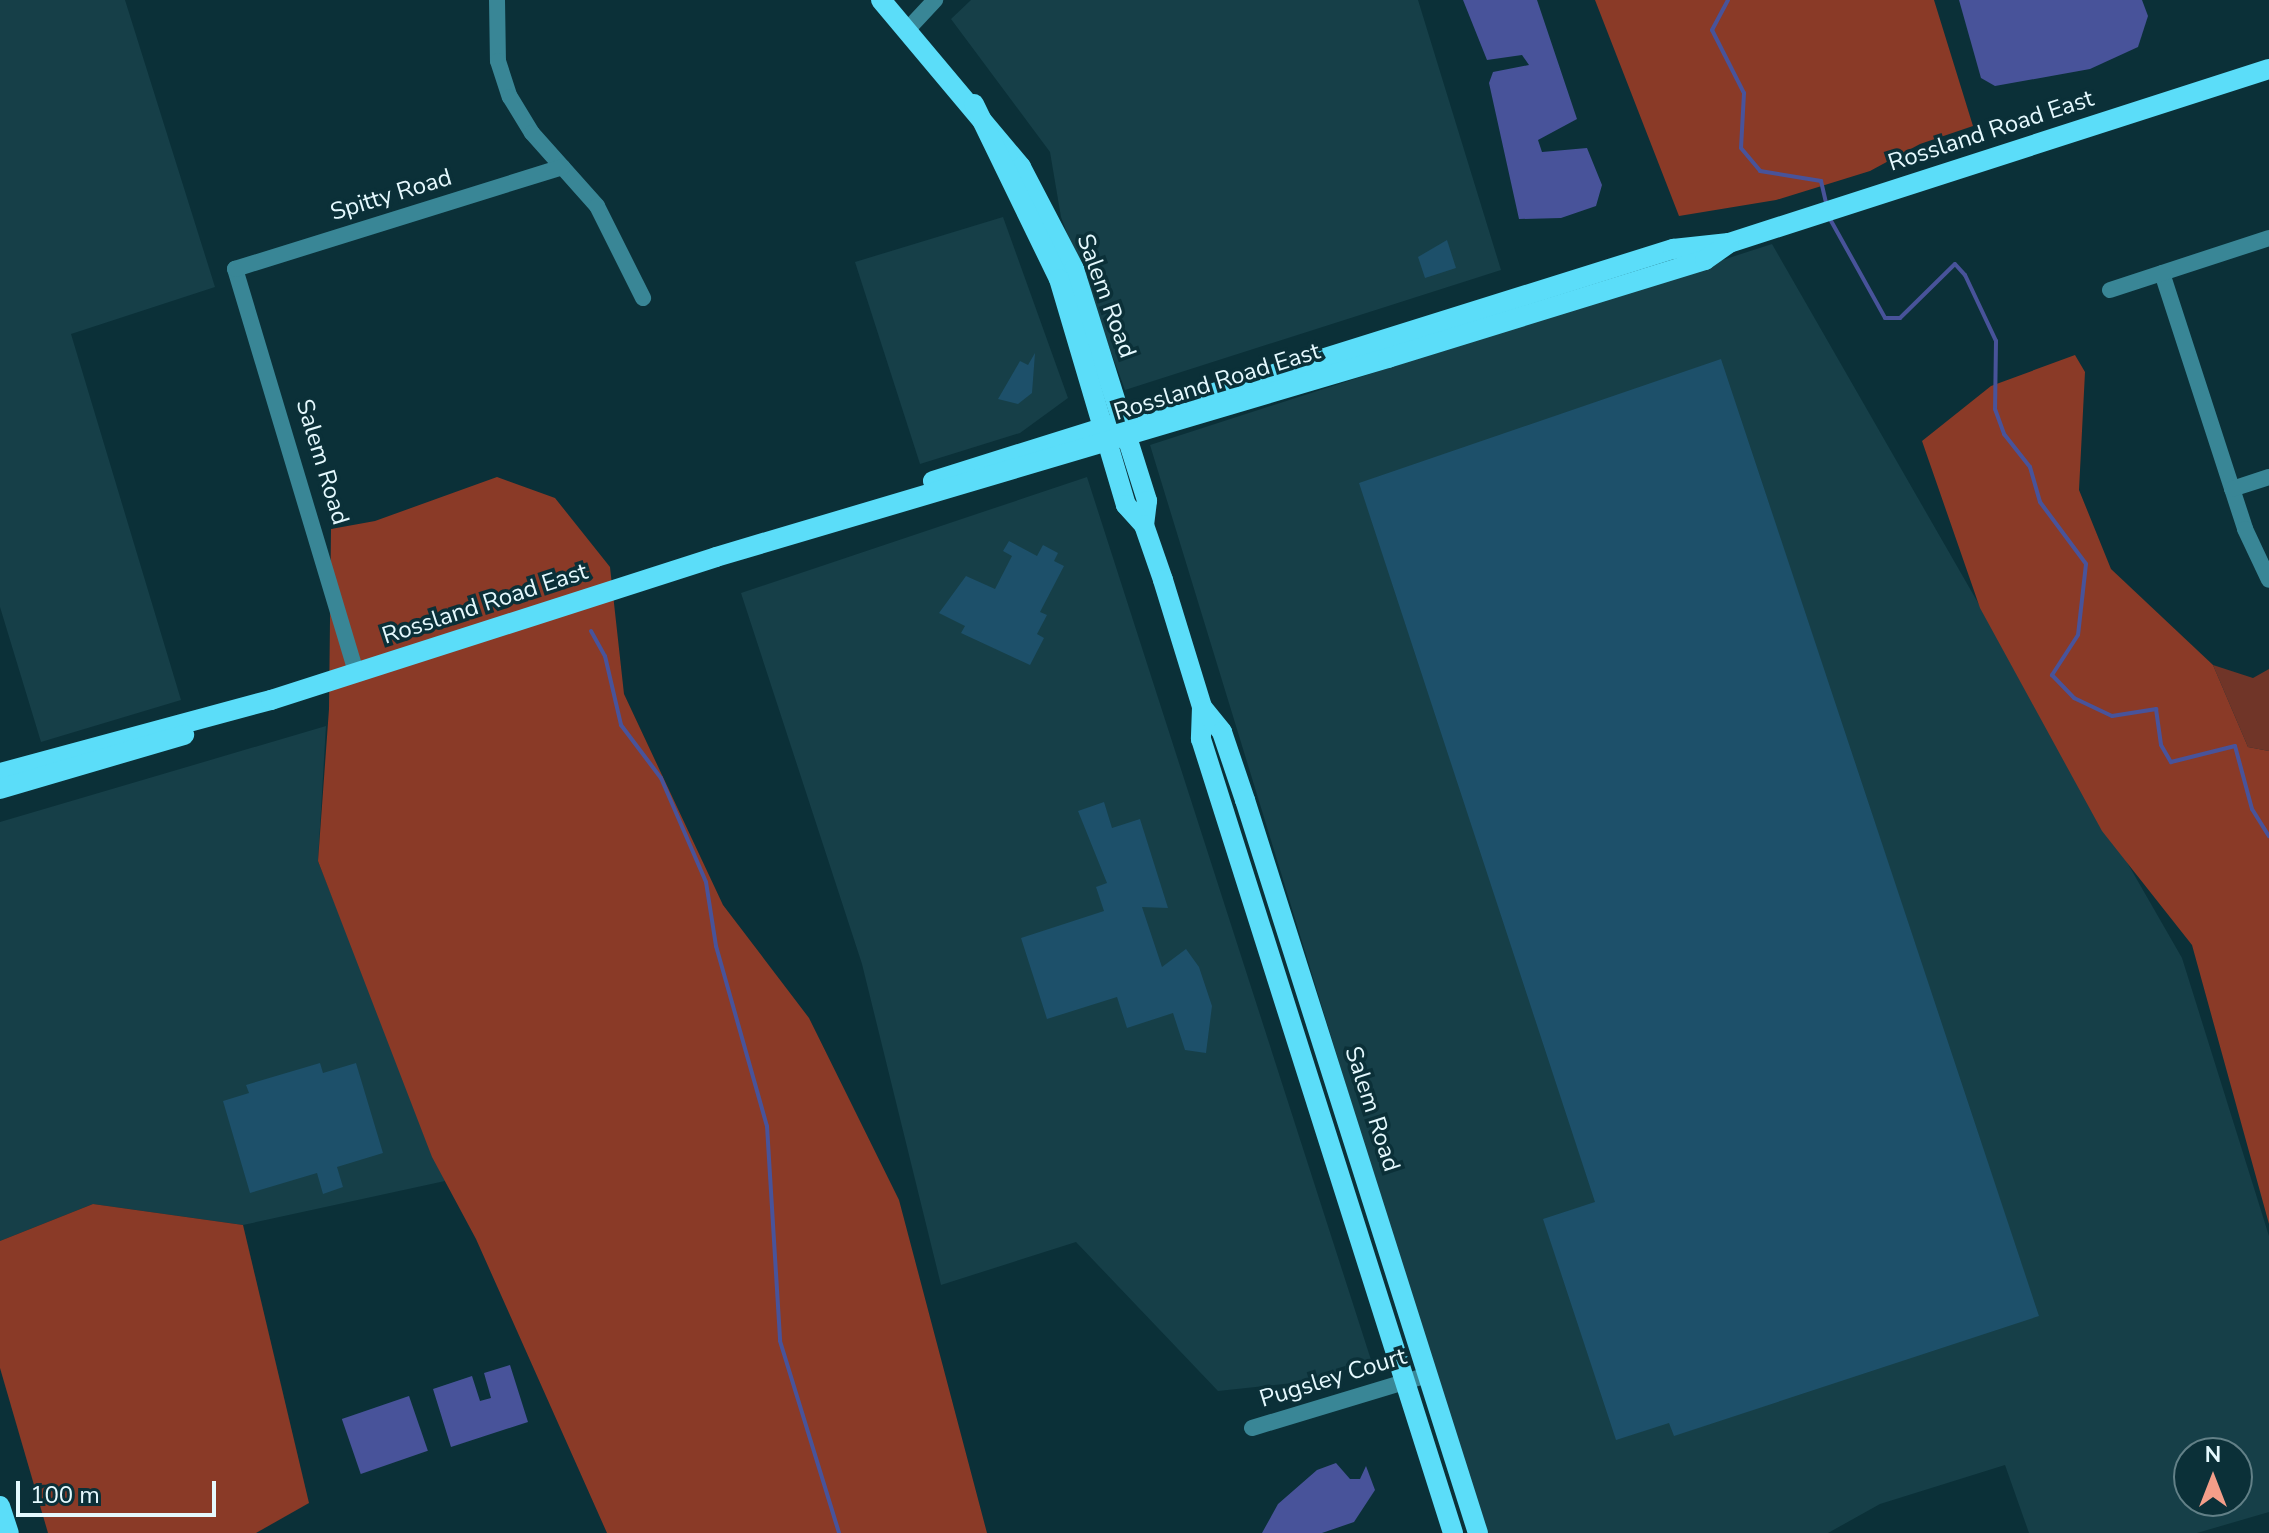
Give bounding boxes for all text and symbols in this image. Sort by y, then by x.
street label: Rossland Road East [1885,84,2097,178]
street label: Spitty Road [327,163,455,227]
street label: Salem Road [1070,230,1142,362]
street label: Rossland Road East [1110,337,1324,427]
street label: Salem Road [289,396,355,528]
street label: Rossland Road East [379,557,591,651]
street label: Salem Road [1338,1043,1406,1175]
street label: Pugsley Court [1256,1342,1410,1414]
north arrow [2173,1437,2253,1517]
text: N [2205,1440,2221,1470]
scale bar [20,1465,220,1515]
text: 100 m [30,1479,100,1511]

